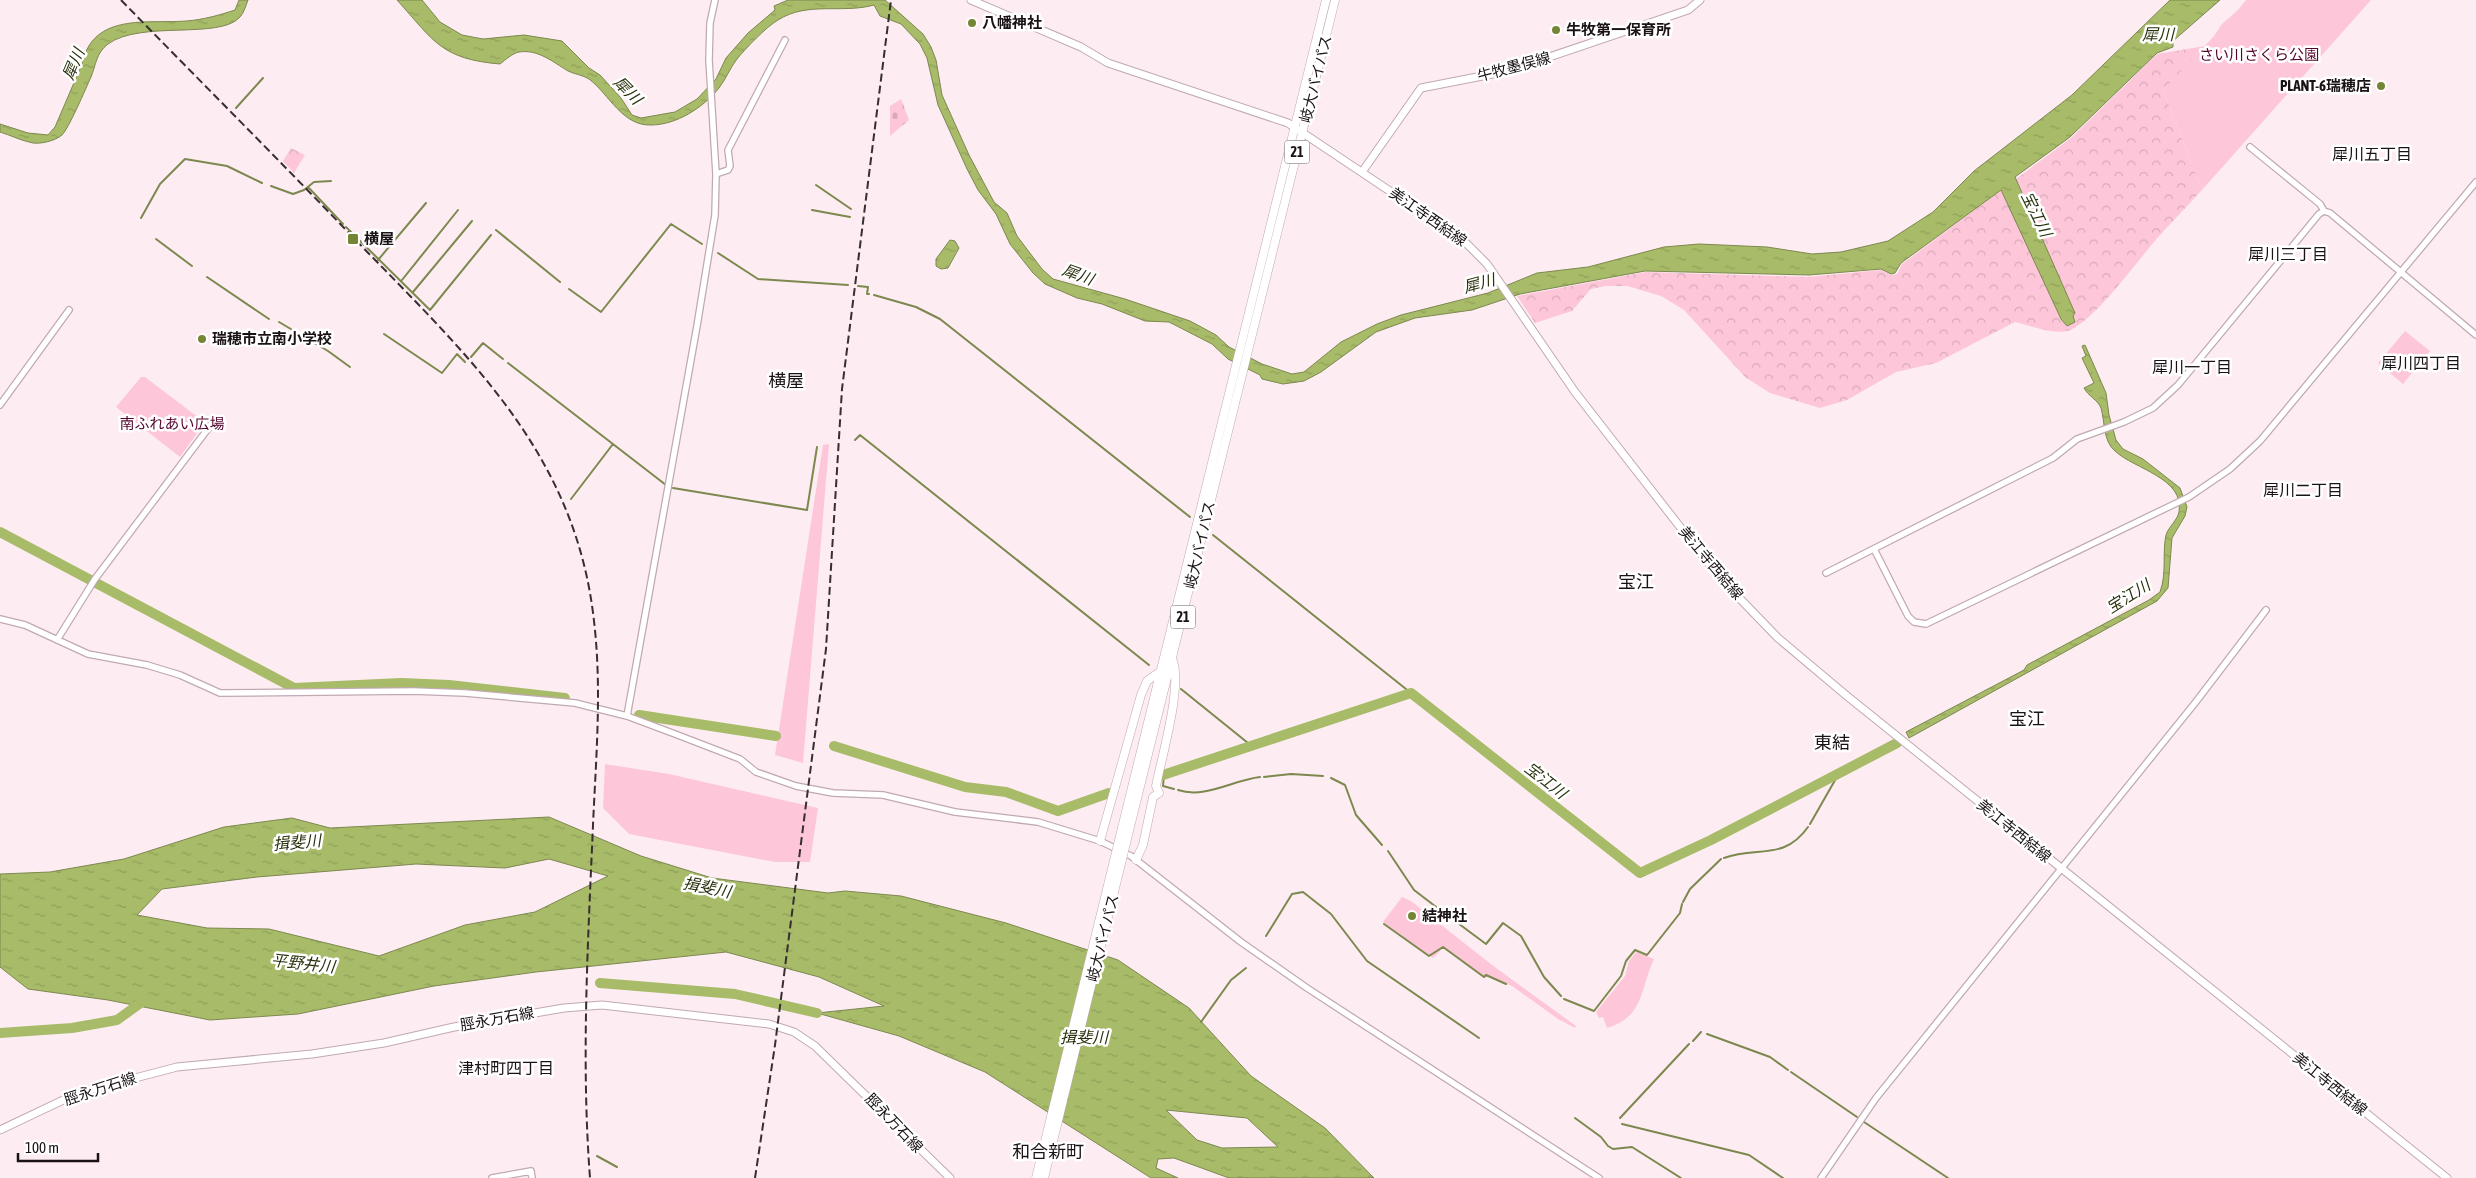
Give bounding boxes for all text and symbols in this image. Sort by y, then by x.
place label: 八幡神社 [982,14,1042,31]
marker: 八幡神社 [966,17,978,29]
place label: 牛牧第一保育所 [1566,21,1671,38]
marker: 牛牧第一保育所 [1550,24,1562,36]
water label: 犀川 [2142,25,2176,43]
street label: 岐大バイパス [1296,33,1335,124]
water label: 犀川 [58,44,88,82]
park label: さい川さくら公園 [2199,46,2319,63]
street label: 牛牧墨俣線 [1475,49,1552,84]
water label: 犀川 [610,72,647,109]
place label: PLANT-6瑞穂店 [2280,77,2371,94]
marker: PLANT-6瑞穂店 [2375,80,2387,92]
road number: 21 [1284,140,1310,163]
district label: 犀川五丁目 [2332,145,2412,163]
street label: 美江寺西結線 [1387,184,1470,249]
water label: 宝江川 [2018,188,2056,241]
place label: 横屋 [364,230,394,247]
marker: 横屋 [346,232,360,246]
district label: 犀川三丁目 [2248,245,2328,263]
water label: 犀川 [1060,260,1098,289]
water label: 犀川 [1461,270,1499,296]
place label: 瑞穂市立南小学校 [212,330,332,347]
marker: 瑞穂市立南小学校 [196,333,208,345]
district label: 犀川四丁目 [2381,354,2461,372]
district label: 犀川一丁目 [2152,358,2232,376]
district label: 横屋 [768,370,804,391]
park label: 南ふれあい広場 [119,415,225,432]
district label: 犀川二丁目 [2263,481,2343,499]
street label: 岐大バイパス [1181,499,1218,591]
street label: 美江寺西結線 [1676,523,1747,603]
district label: 宝江 [1618,571,1654,592]
water label: 宝江川 [2103,575,2155,616]
road number: 21 [1170,606,1196,628]
district label: 宝江 [2009,708,2045,729]
district label: 東結 [1814,732,1850,753]
water label: 宝江川 [1522,758,1572,803]
street label: 美江寺西結線 [1974,796,2055,866]
water label: 揖斐川 [272,831,324,853]
water label: 揖斐川 [682,874,734,901]
street label: 岐大バイパス [1083,892,1122,983]
place label: 結神社 [1422,907,1467,924]
marker: 結神社 [1406,910,1418,922]
water label: 平野井川 [270,951,338,976]
street label: 脛永万石線 [458,1004,535,1033]
water label: 揖斐川 [1060,1028,1110,1046]
street label: 美江寺西結線 [2290,1049,2371,1119]
district label: 津村町四丁目 [458,1059,554,1077]
street label: 脛永万石線 [62,1069,138,1108]
street label: 脛永万石線 [862,1090,927,1156]
scale bar [18,1130,98,1162]
text: 100 m [25,1139,59,1156]
district label: 和合新町 [1012,1141,1084,1162]

